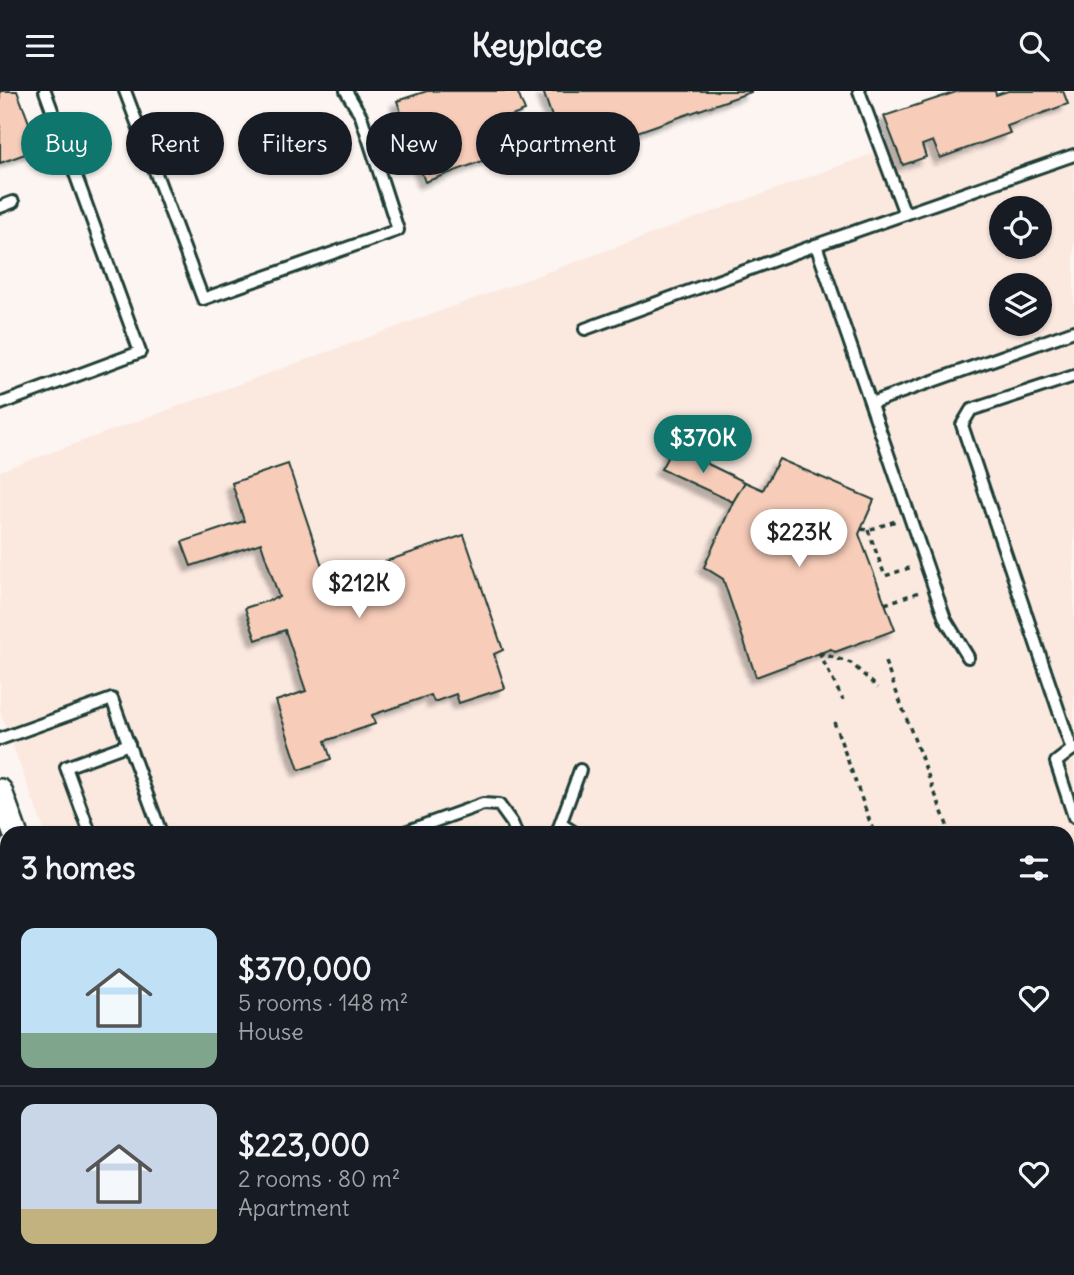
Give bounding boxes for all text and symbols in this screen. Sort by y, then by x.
text: Keyplace [472,25,602,66]
icon: menu [21,27,59,65]
icon: search [1015,27,1053,65]
chip: Buy [21,112,112,175]
chip: Rent [126,112,224,175]
chip: Filters [238,112,352,175]
chip: New [366,112,462,175]
chip: Apartment [476,112,640,175]
map controls [989,196,1052,336]
button: locate [989,196,1052,259]
button: layers [989,273,1052,336]
pin: $370K [654,415,752,475]
text: $370K [670,423,736,452]
pin: $223K [750,510,848,569]
text: $223K [766,517,832,546]
pin: $212K [310,561,408,620]
text: $212K [328,568,390,597]
text: 3 homes [21,849,135,887]
icon: filters [1015,849,1053,887]
text: $370,000 [238,950,372,988]
icon: home [77,956,161,1040]
icon: heart [1015,979,1053,1017]
text: 5 rooms · 148 m² [238,988,408,1017]
text: House [238,1017,304,1046]
text: $223,000 [238,1126,370,1164]
icon: home [77,1132,161,1216]
icon: heart [1015,1155,1053,1193]
text: 2 rooms · 80 m² [238,1164,400,1193]
text: Apartment [238,1193,350,1222]

